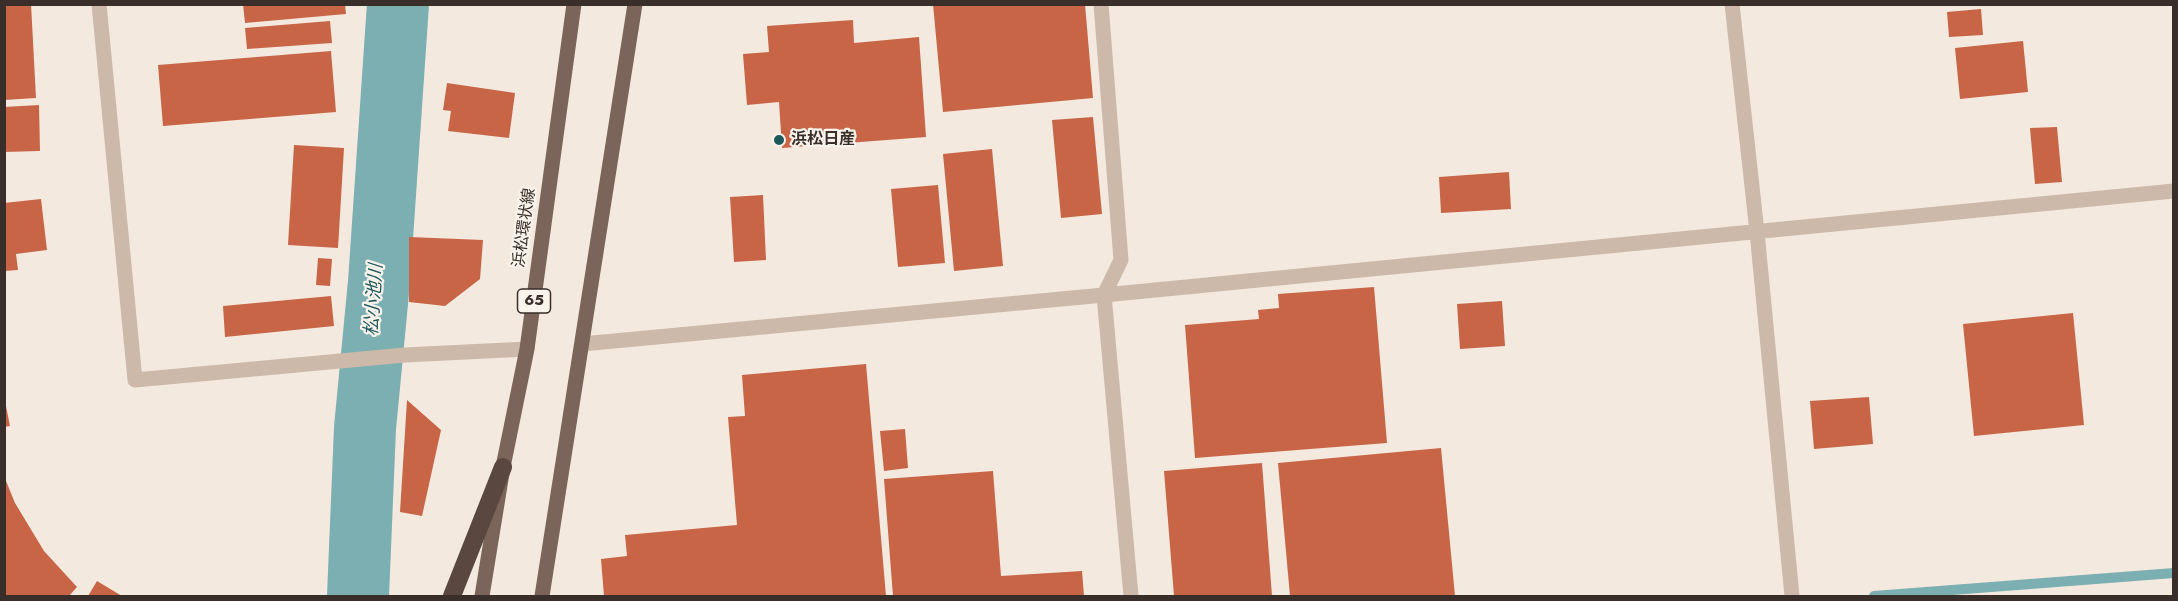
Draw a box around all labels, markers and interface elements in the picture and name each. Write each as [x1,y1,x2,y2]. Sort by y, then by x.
place label: 浜松日産 [791,130,855,150]
marker: 浜松日産 [772,133,786,147]
street label: 浜松環状線 [510,187,540,269]
water label: 松小池川 [362,263,388,337]
road number: 65 [518,289,550,313]

